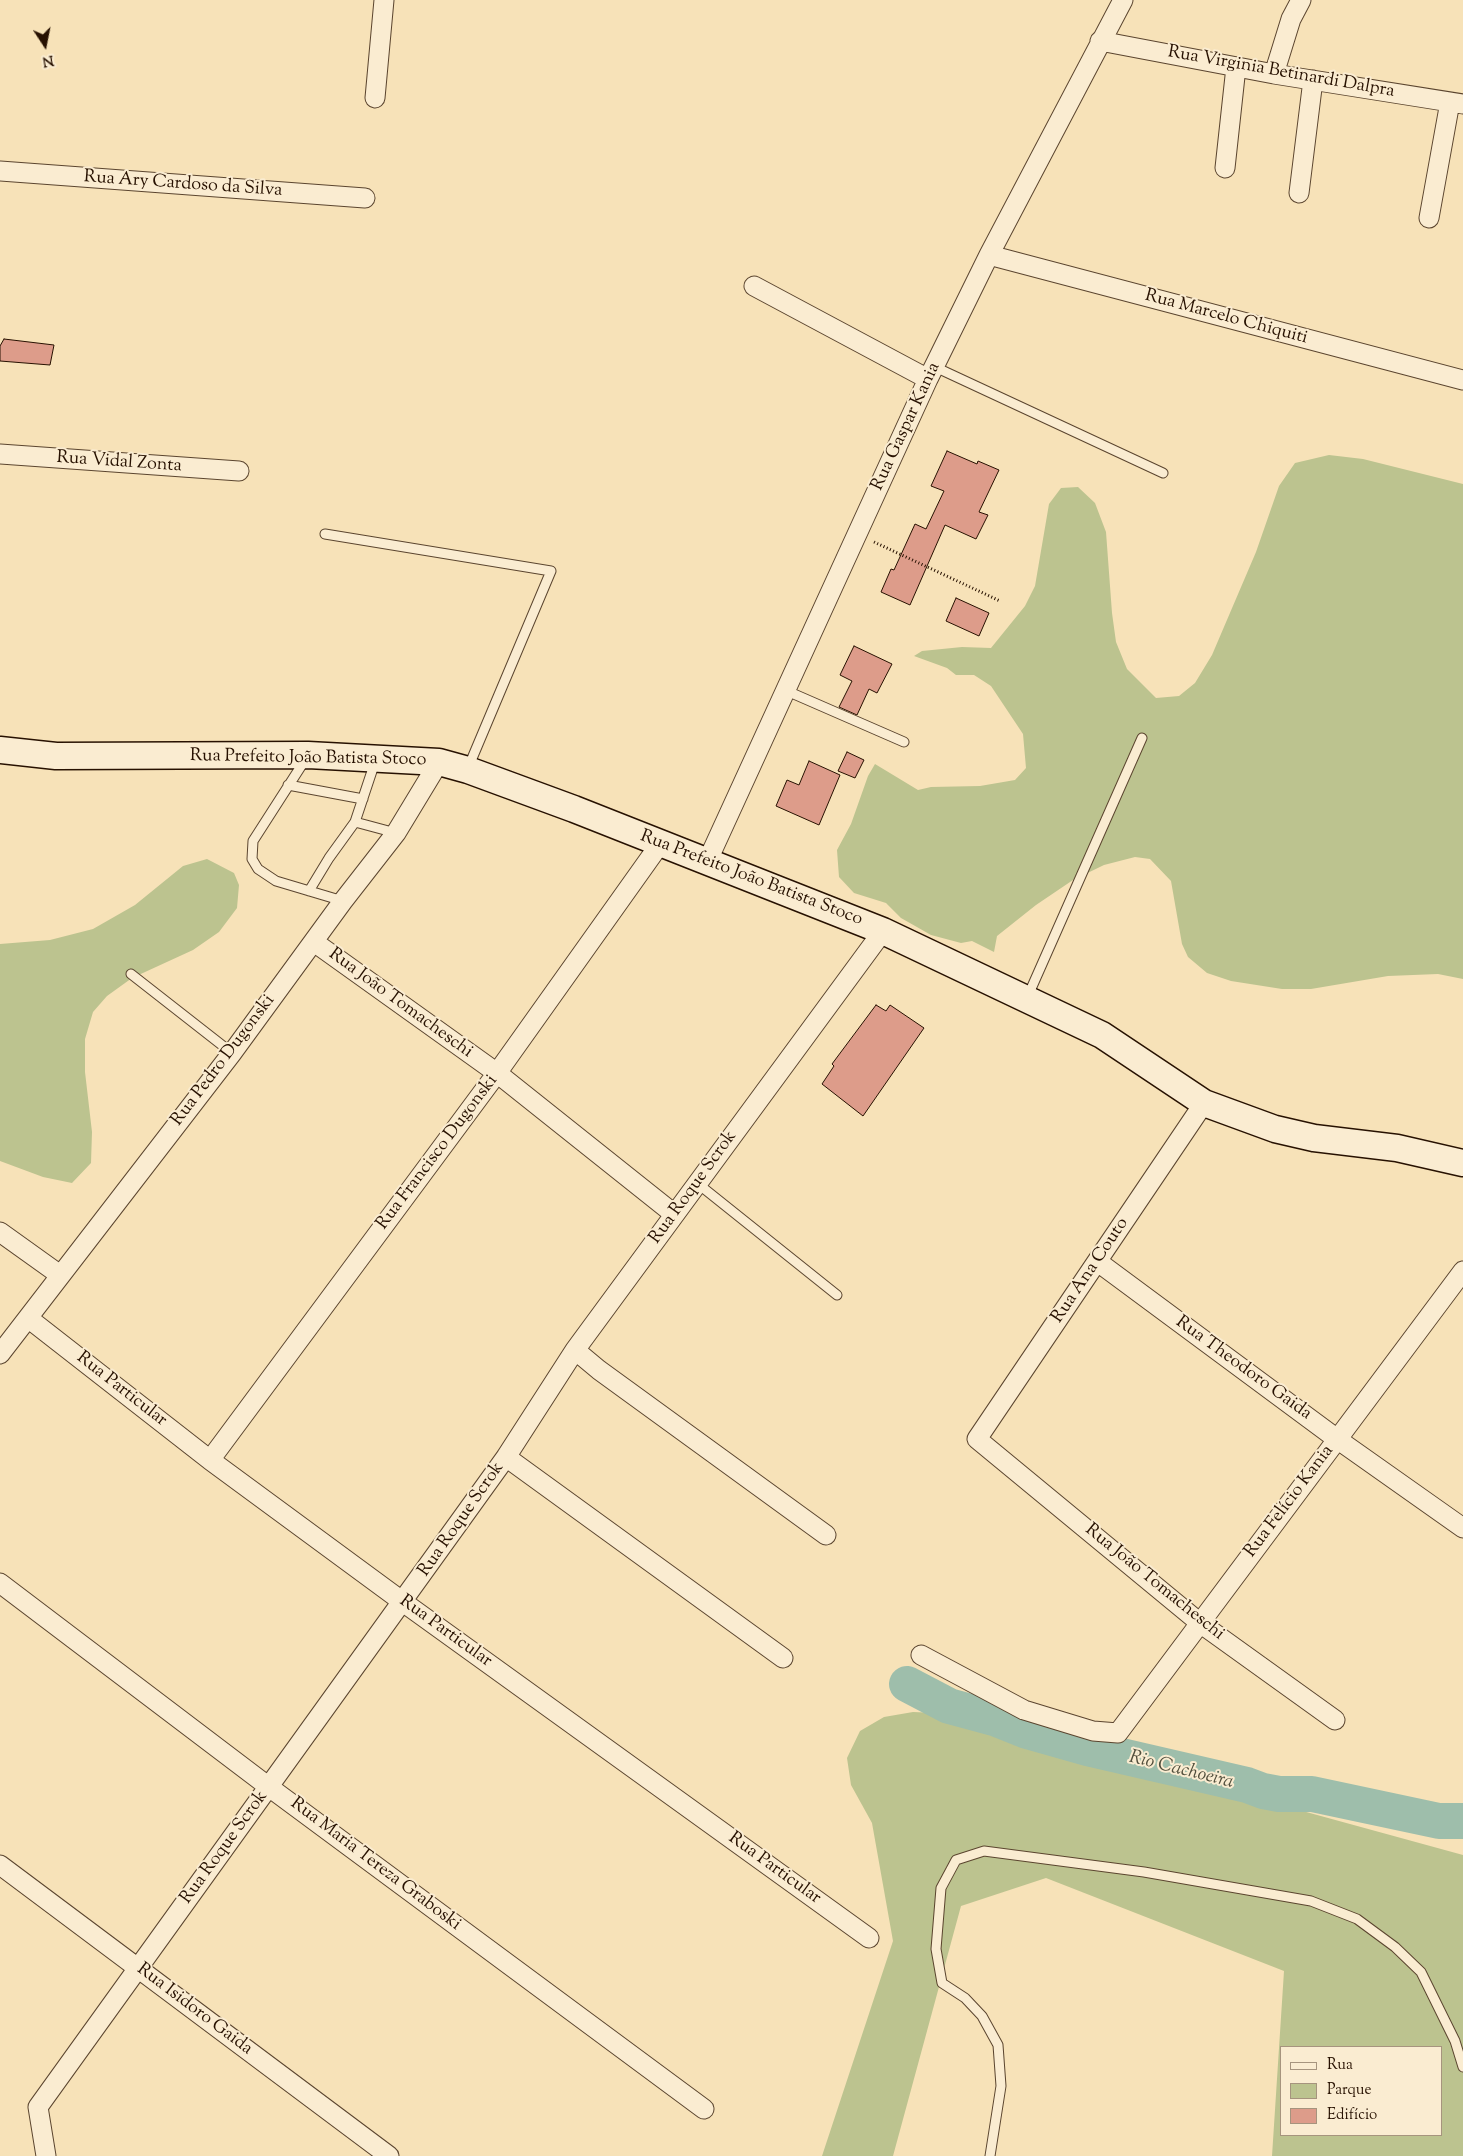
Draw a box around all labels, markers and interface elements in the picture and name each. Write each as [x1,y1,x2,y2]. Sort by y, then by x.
north arrow [20,20,70,70]
street label: Rua Virginia Betinardi Dalpra [1166,42,1396,104]
text: N [40,49,55,71]
street label: Rua Ary Cardoso da Silva [83,167,283,203]
street label: Rua Marcelo Chiquiti [1142,286,1310,350]
street label: Rua Gaspar Kania [868,359,946,495]
street label: Rua Vidal Zonta [56,448,182,478]
street label: Rua Prefeito João Batista Stoco [190,746,426,772]
street label: Rua Prefeito João Batista Stoco [637,827,865,931]
street label: Rua João Tomacheschi [324,944,476,1064]
street label: Rua Pedro Dugonski [168,991,280,1131]
street label: Rua Francisco Dugonski [373,1071,503,1235]
street label: Rua Roque Scrok [646,1127,742,1249]
street label: Rua Ana Couto [1048,1214,1134,1328]
street label: Rua Theodoro Gaida [1171,1312,1315,1426]
street label: Rua Particular [71,1348,171,1432]
street label: Rua Felício Kania [1241,1442,1339,1562]
street label: Rua Roque Scrok [414,1459,510,1581]
street label: Rua João Tomacheschi [1080,1520,1228,1646]
street label: Rua Particular [395,1591,495,1673]
water label: Rio Cachoeira [1126,1747,1236,1795]
street label: Rua Roque Scrok [177,1787,273,1909]
street label: Rua Maria Tereza Graboski [285,1794,465,1936]
street label: Rua Particular [724,1828,824,1910]
street label: Rua Isidoro Gaida [132,1959,256,2061]
legend [1280,2046,1443,2136]
text: Rua [1327,2055,1353,2076]
text: Parque [1327,2080,1371,2101]
text: Edifício [1327,2105,1377,2126]

